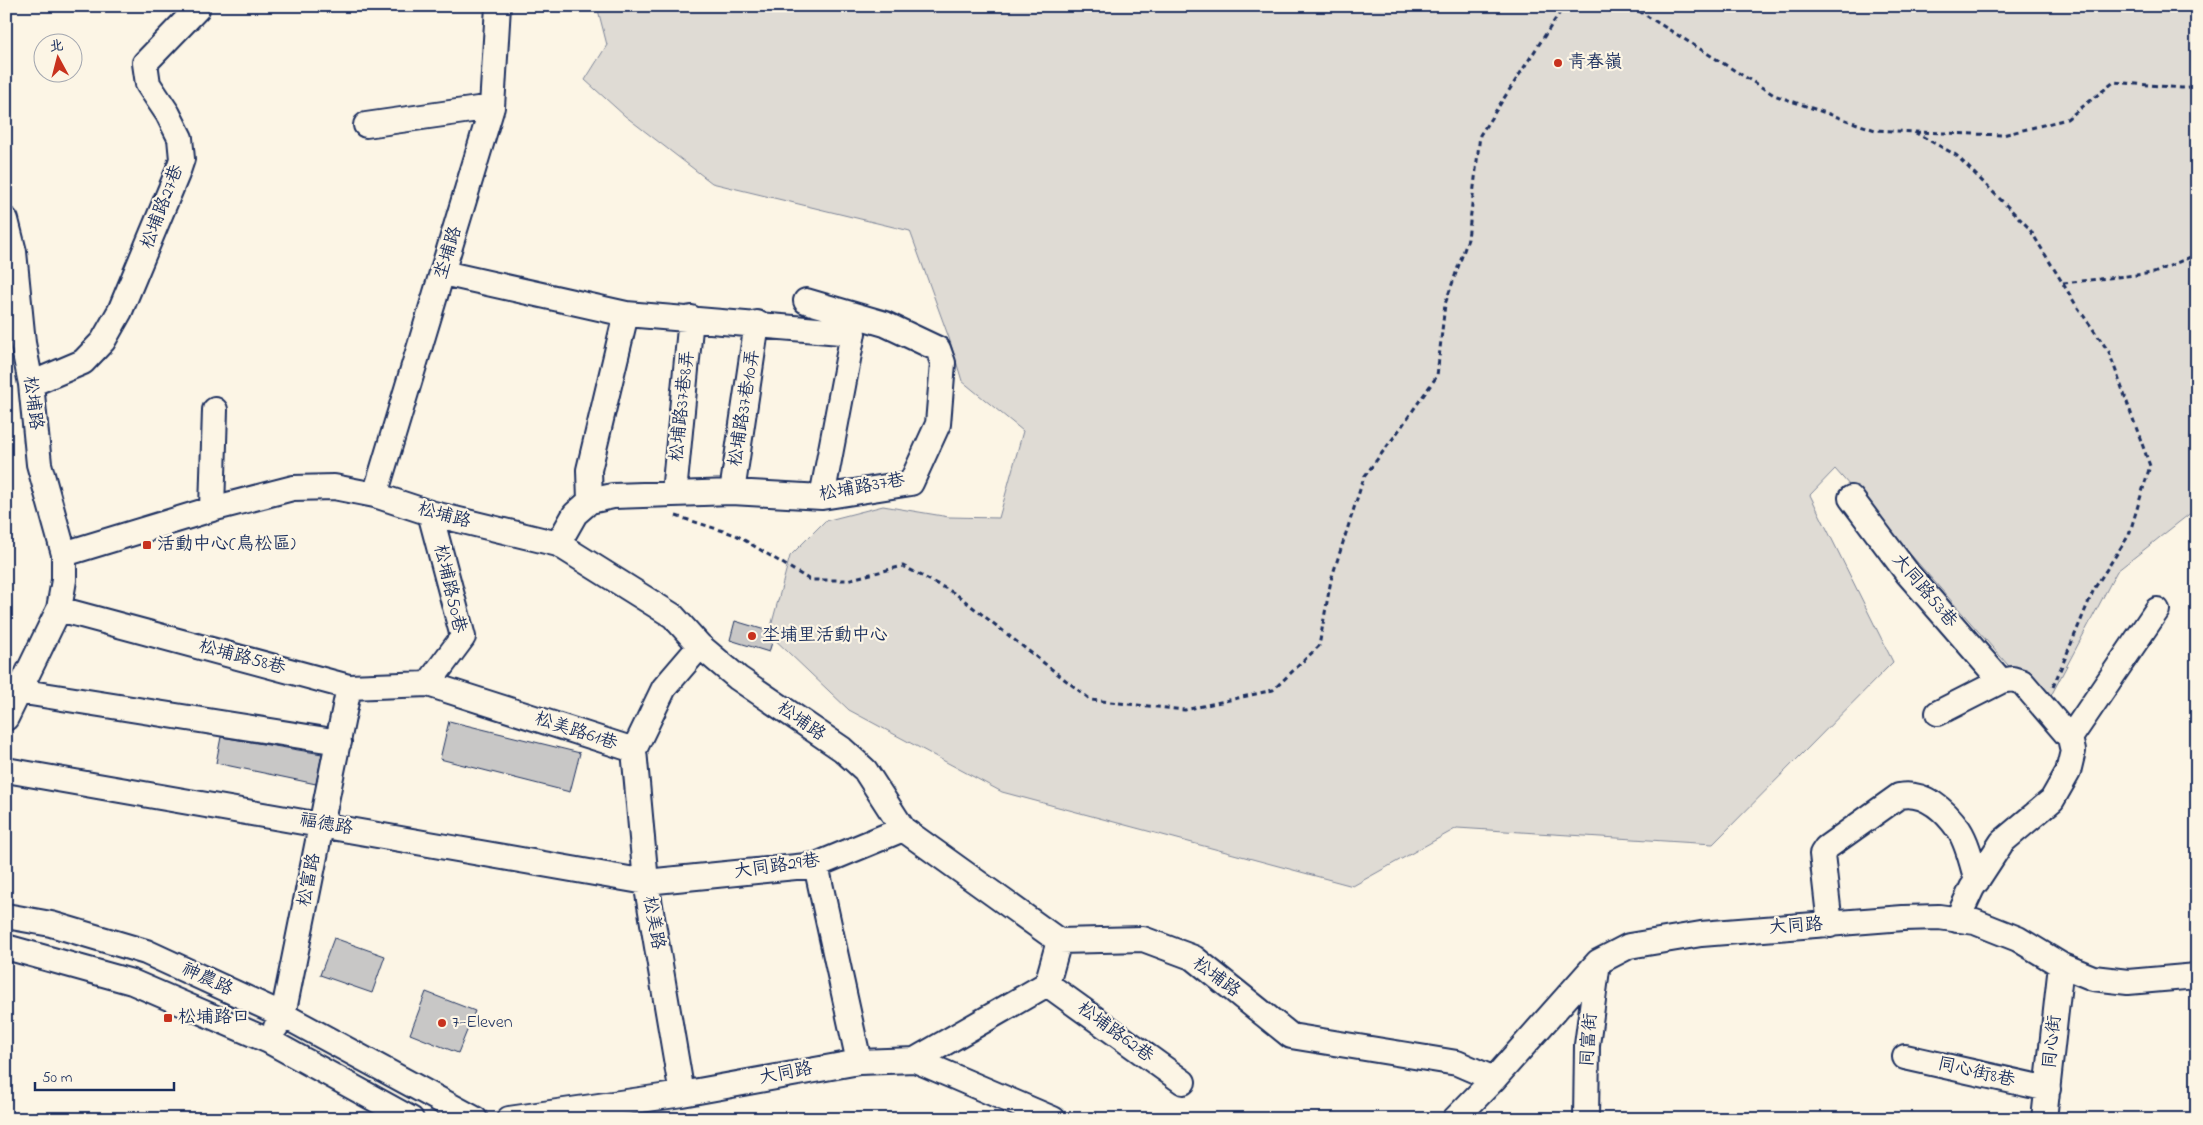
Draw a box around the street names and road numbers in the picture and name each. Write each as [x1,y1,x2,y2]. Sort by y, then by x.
street label: 松埔路27巷 [135,161,191,253]
street label: 坔埔路 [429,223,469,283]
street label: 松埔路37巷10弄 [723,348,767,468]
street label: 松埔路37巷8弄 [664,349,702,463]
street label: 松埔路 [16,375,48,431]
street label: 松埔路37巷 [817,468,907,508]
street label: 松埔路 [415,496,473,536]
street label: 松埔路50巷 [426,542,472,636]
street label: 大同路53巷 [1885,548,1963,634]
street label: 松埔路58巷 [196,634,288,682]
street label: 松埔路 [771,696,831,748]
street label: 松美路61巷 [531,706,621,758]
street label: 福德路 [297,808,355,842]
street label: 大同路29巷 [732,848,822,886]
street label: 松富路 [292,851,328,909]
street label: 松美路 [636,894,670,952]
street label: 大同路 [1768,912,1824,942]
street label: 松埔路 [1187,951,1245,1005]
street label: 神農路 [177,957,237,1003]
street label: 松埔路62巷 [1071,996,1159,1070]
street label: 同富街 [1575,1012,1605,1068]
street label: 同心街 [2037,1014,2069,1070]
street label: 同心街8巷 [1935,1051,2017,1095]
street label: 大同路 [757,1056,815,1092]

